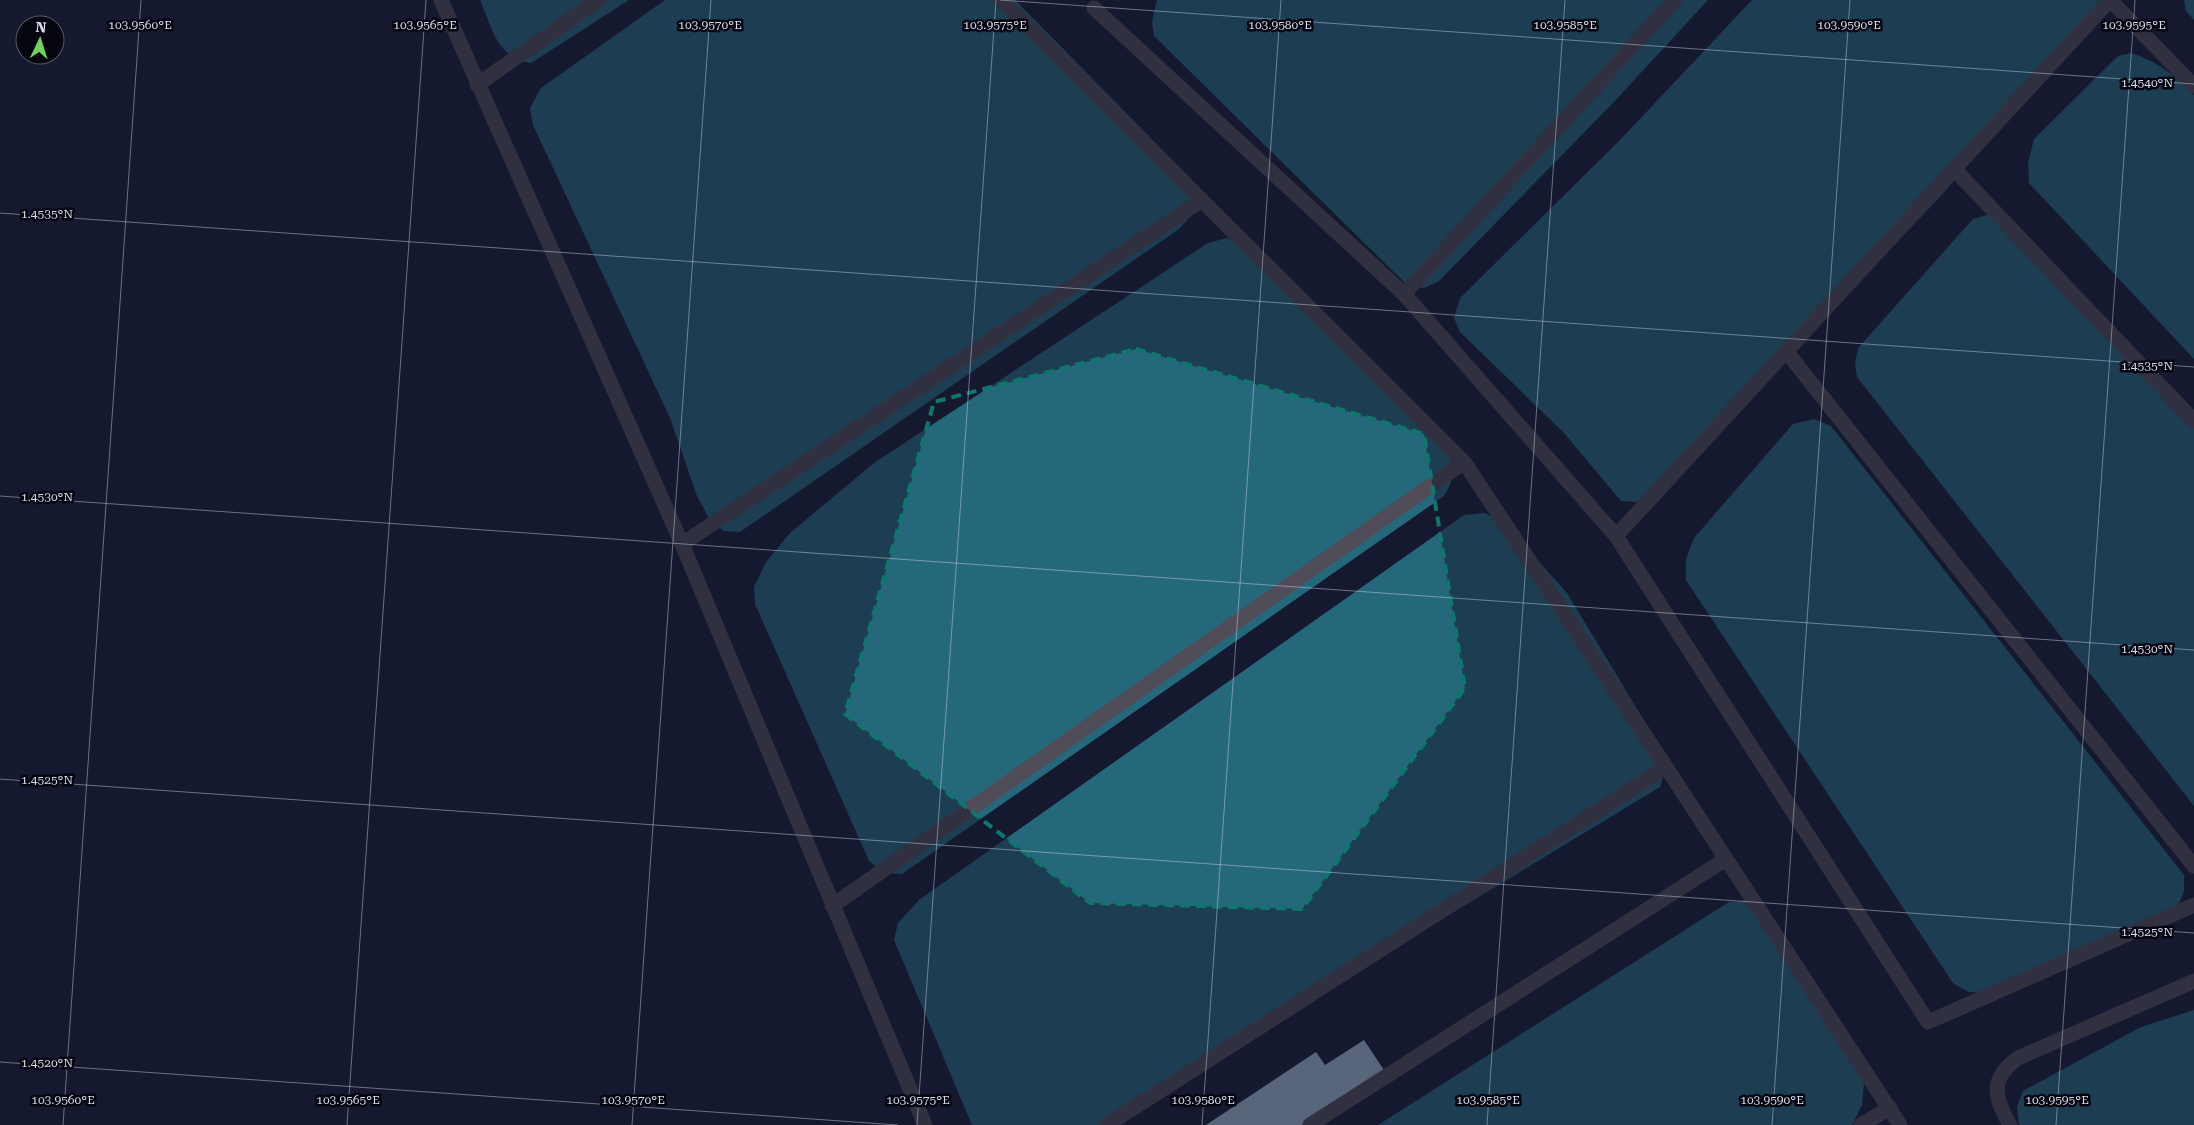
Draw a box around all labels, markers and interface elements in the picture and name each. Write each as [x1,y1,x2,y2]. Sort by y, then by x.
north arrow [15,15,65,65]
text: 103.9560°E [108,18,172,32]
text: 103.9565°E [393,18,457,32]
text: 103.9570°E [678,18,742,32]
text: 103.9575°E [963,18,1027,32]
text: 103.9580°E [1248,18,1312,32]
text: 103.9585°E [1533,18,1597,32]
text: 103.9590°E [1817,18,1881,32]
text: 103.9595°E [2102,18,2166,32]
text: N [35,19,47,35]
text: 1.4540°N [2121,76,2173,90]
text: 1.4535°N [21,207,73,221]
text: 1.4535°N [2121,359,2173,373]
text: 1.4530°N [21,490,73,504]
text: 1.4530°N [2121,642,2173,656]
text: 1.4525°N [21,773,73,787]
text: 1.4525°N [2121,925,2173,939]
text: 1.4520°N [21,1056,73,1070]
text: 103.9560°E [31,1093,95,1107]
text: 103.9565°E [316,1093,380,1107]
text: 103.9570°E [601,1093,665,1107]
text: 103.9575°E [886,1093,950,1107]
text: 103.9580°E [1171,1093,1235,1107]
text: 103.9585°E [1456,1093,1520,1107]
text: 103.9590°E [1740,1093,1804,1107]
text: 103.9595°E [2025,1093,2089,1107]

